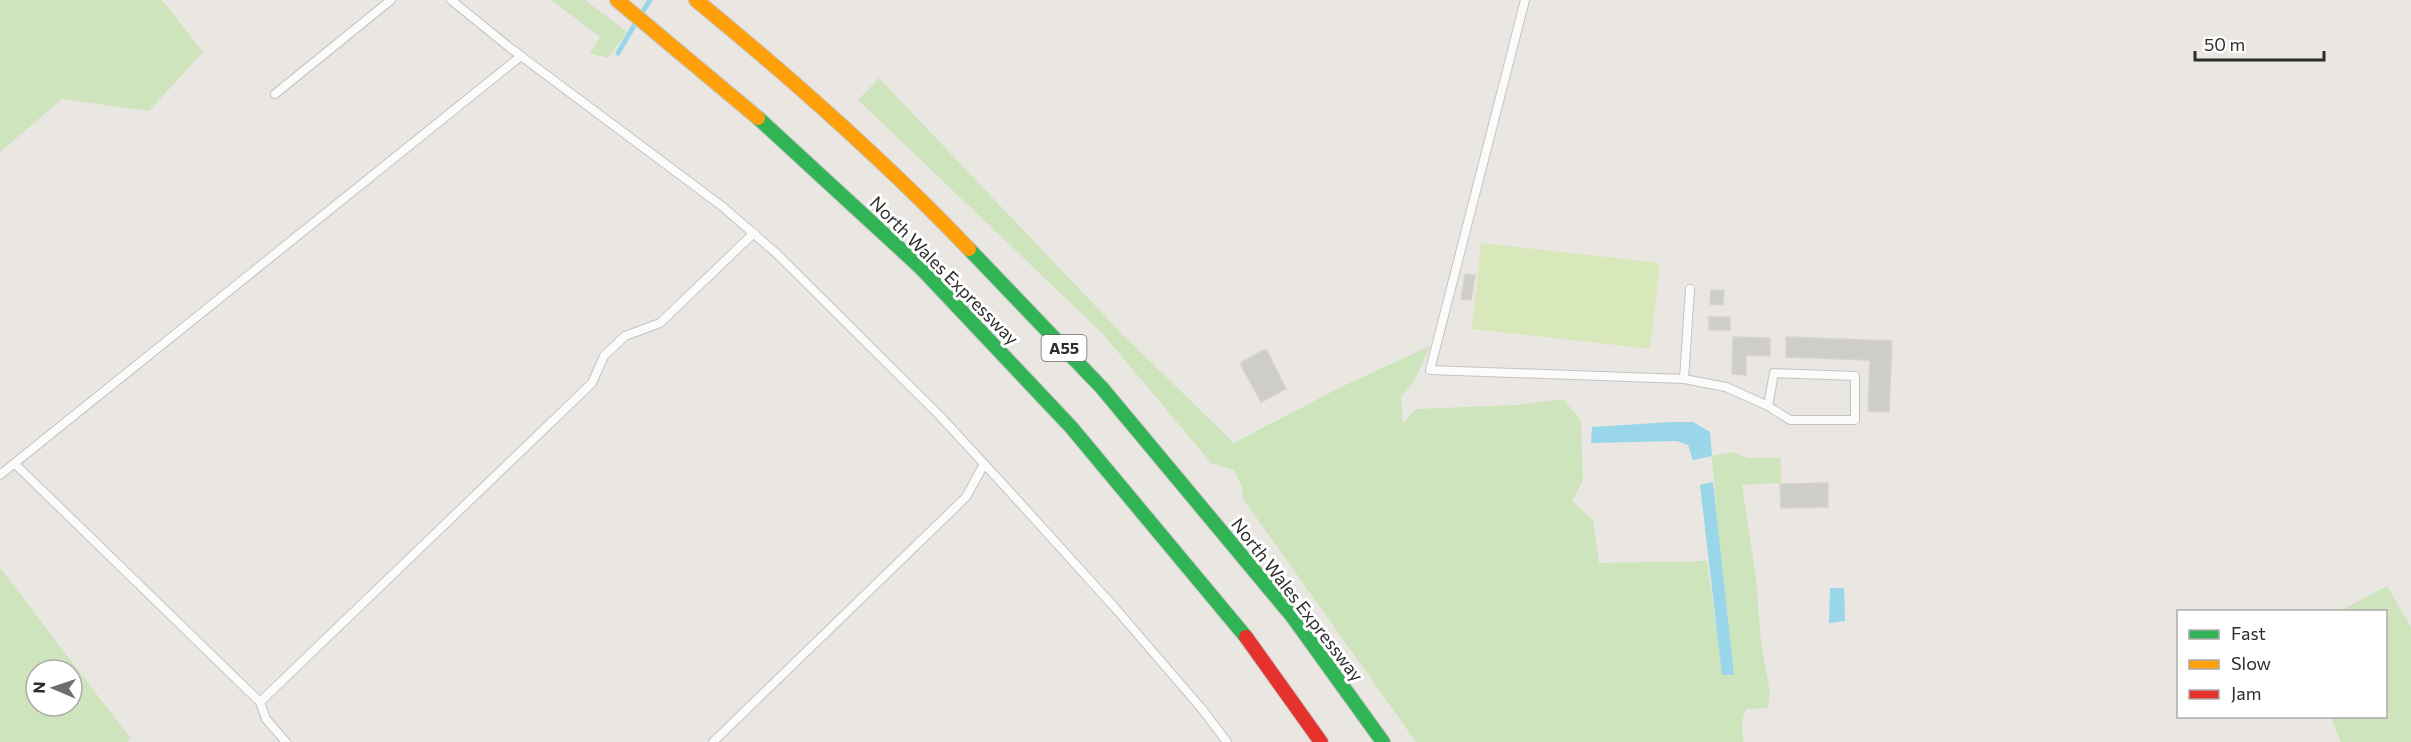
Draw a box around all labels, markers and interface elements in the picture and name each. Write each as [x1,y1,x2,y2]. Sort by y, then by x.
scale bar [2195,24,2324,62]
text: 50 m [2204,33,2245,55]
street label: North Wales Expressway [866,191,1024,349]
road number: A55 [1042,335,1086,361]
street label: North Wales Expressway [1227,513,1368,686]
legend [2177,610,2387,718]
text: Fast [2231,622,2266,644]
text: Slow [2231,652,2271,674]
north arrow [24,658,84,718]
text: N [29,681,48,694]
text: Jam [2231,682,2261,704]

